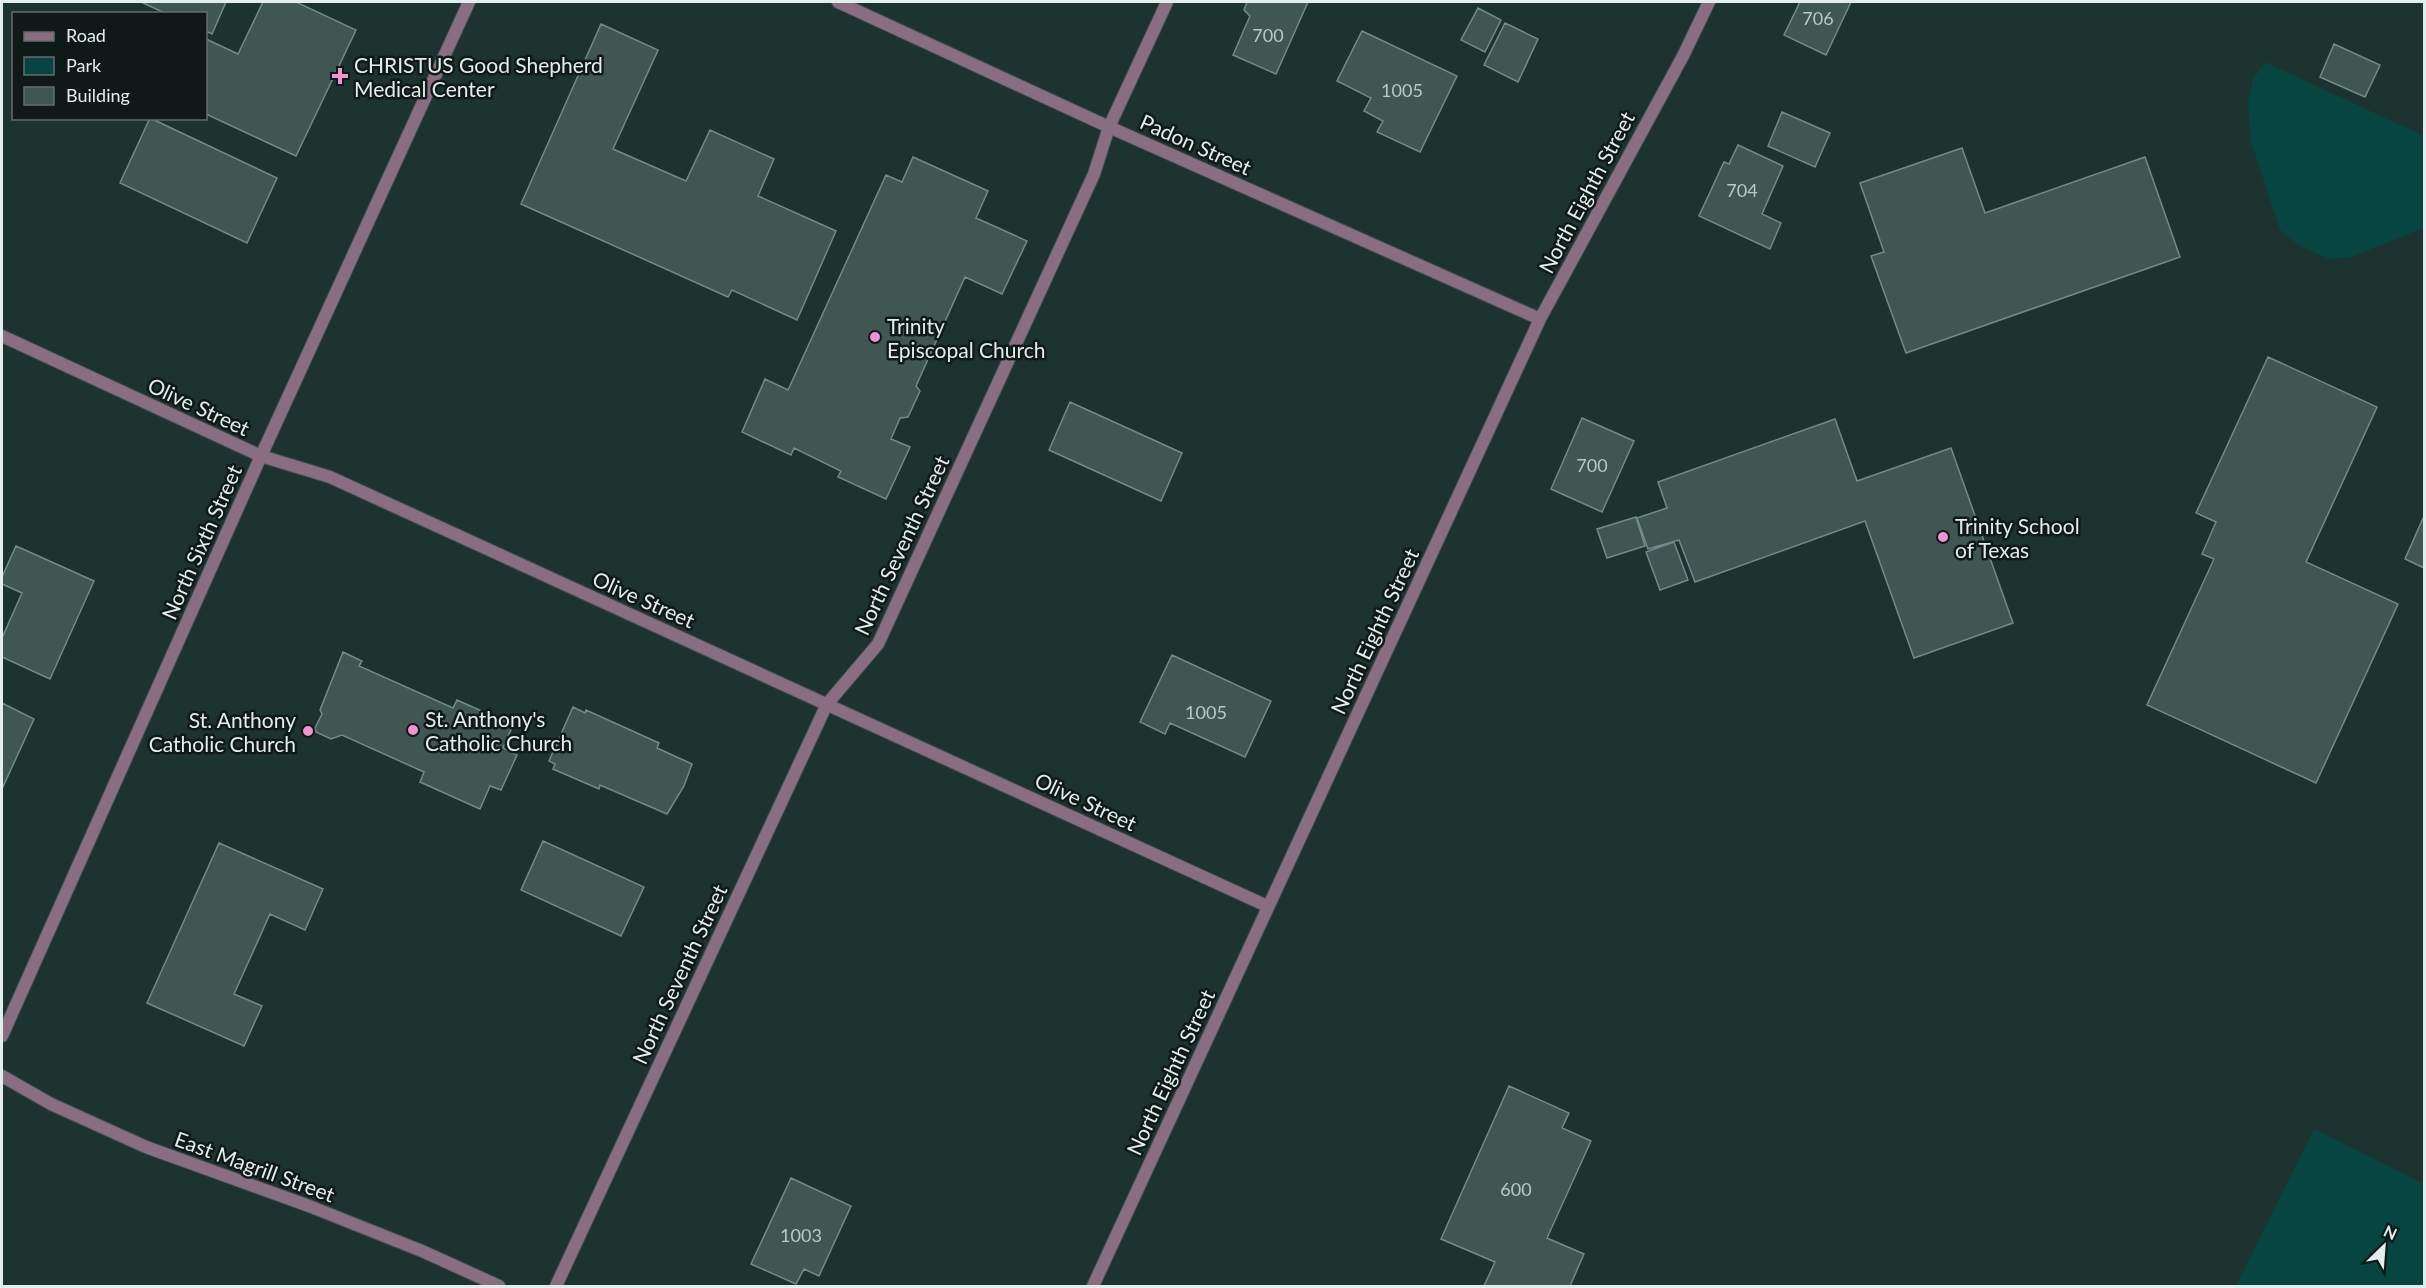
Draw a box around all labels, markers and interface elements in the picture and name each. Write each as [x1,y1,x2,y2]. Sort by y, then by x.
house number: 706 [1802,7,1834,29]
legend [12,12,207,120]
text: Road [66,24,106,46]
house number: 700 [1252,24,1284,46]
place label: CHRISTUS Good Shepherd Medical Center [354,52,603,101]
text: Park [66,54,102,76]
marker: CHRISTUS Good Shepherd Medical Center [331,67,349,85]
house number: 1005 [1381,79,1423,101]
text: Building [66,84,130,106]
street label: North Eighth Street [1533,107,1639,277]
street label: Padon Street [1137,108,1256,180]
house number: 704 [1726,179,1758,201]
place label: Trinity Episcopal Church [887,313,1045,362]
marker: Trinity Episcopal Church [868,330,882,344]
street label: Olive Street [144,372,254,441]
street label: North Seventh Street [848,451,954,639]
house number: 700 [1576,454,1608,476]
street label: North Sixth Street [156,460,246,623]
place label: Trinity School of Texas [1955,513,2080,562]
marker: Trinity School of Texas [1936,530,1950,544]
street label: North Eighth Street [1325,544,1423,718]
street label: Olive Street [589,565,699,633]
house number: 1005 [1185,701,1227,723]
place label: St. Anthony's Catholic Church [425,706,572,755]
place label: St. Anthony Catholic Church [149,707,296,756]
marker: St. Anthony's Catholic Church [406,723,420,737]
marker: St. Anthony Catholic Church [301,724,315,738]
street label: Olive Street [1031,767,1141,836]
street label: North Seventh Street [626,880,732,1068]
street label: North Eighth Street [1121,985,1219,1159]
street label: East Magrill Street [172,1125,339,1207]
house number: 600 [1500,1178,1532,1200]
north arrow [2354,1216,2414,1276]
text: N [2381,1221,2400,1243]
house number: 1003 [780,1224,822,1246]

